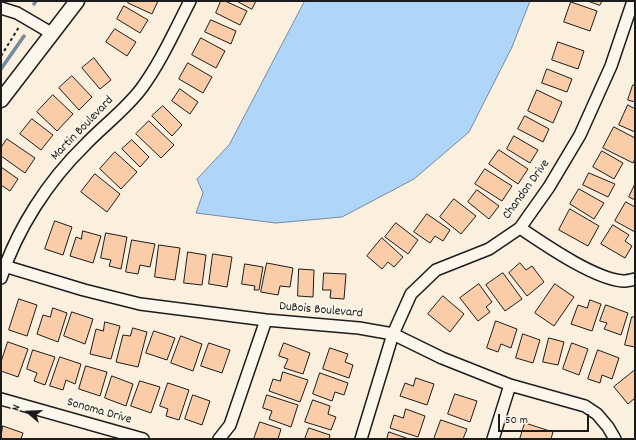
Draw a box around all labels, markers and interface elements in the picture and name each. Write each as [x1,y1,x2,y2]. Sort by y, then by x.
street label: Martin Boulevard [48,94,118,164]
street label: Chandon Drive [500,157,554,223]
street label: DuBois Boulevard [279,300,363,322]
north arrow [8,392,48,432]
street label: Sonoma Drive [65,395,133,429]
text: N [8,403,25,413]
scale bar [500,406,591,432]
text: 50 m [505,412,528,429]

